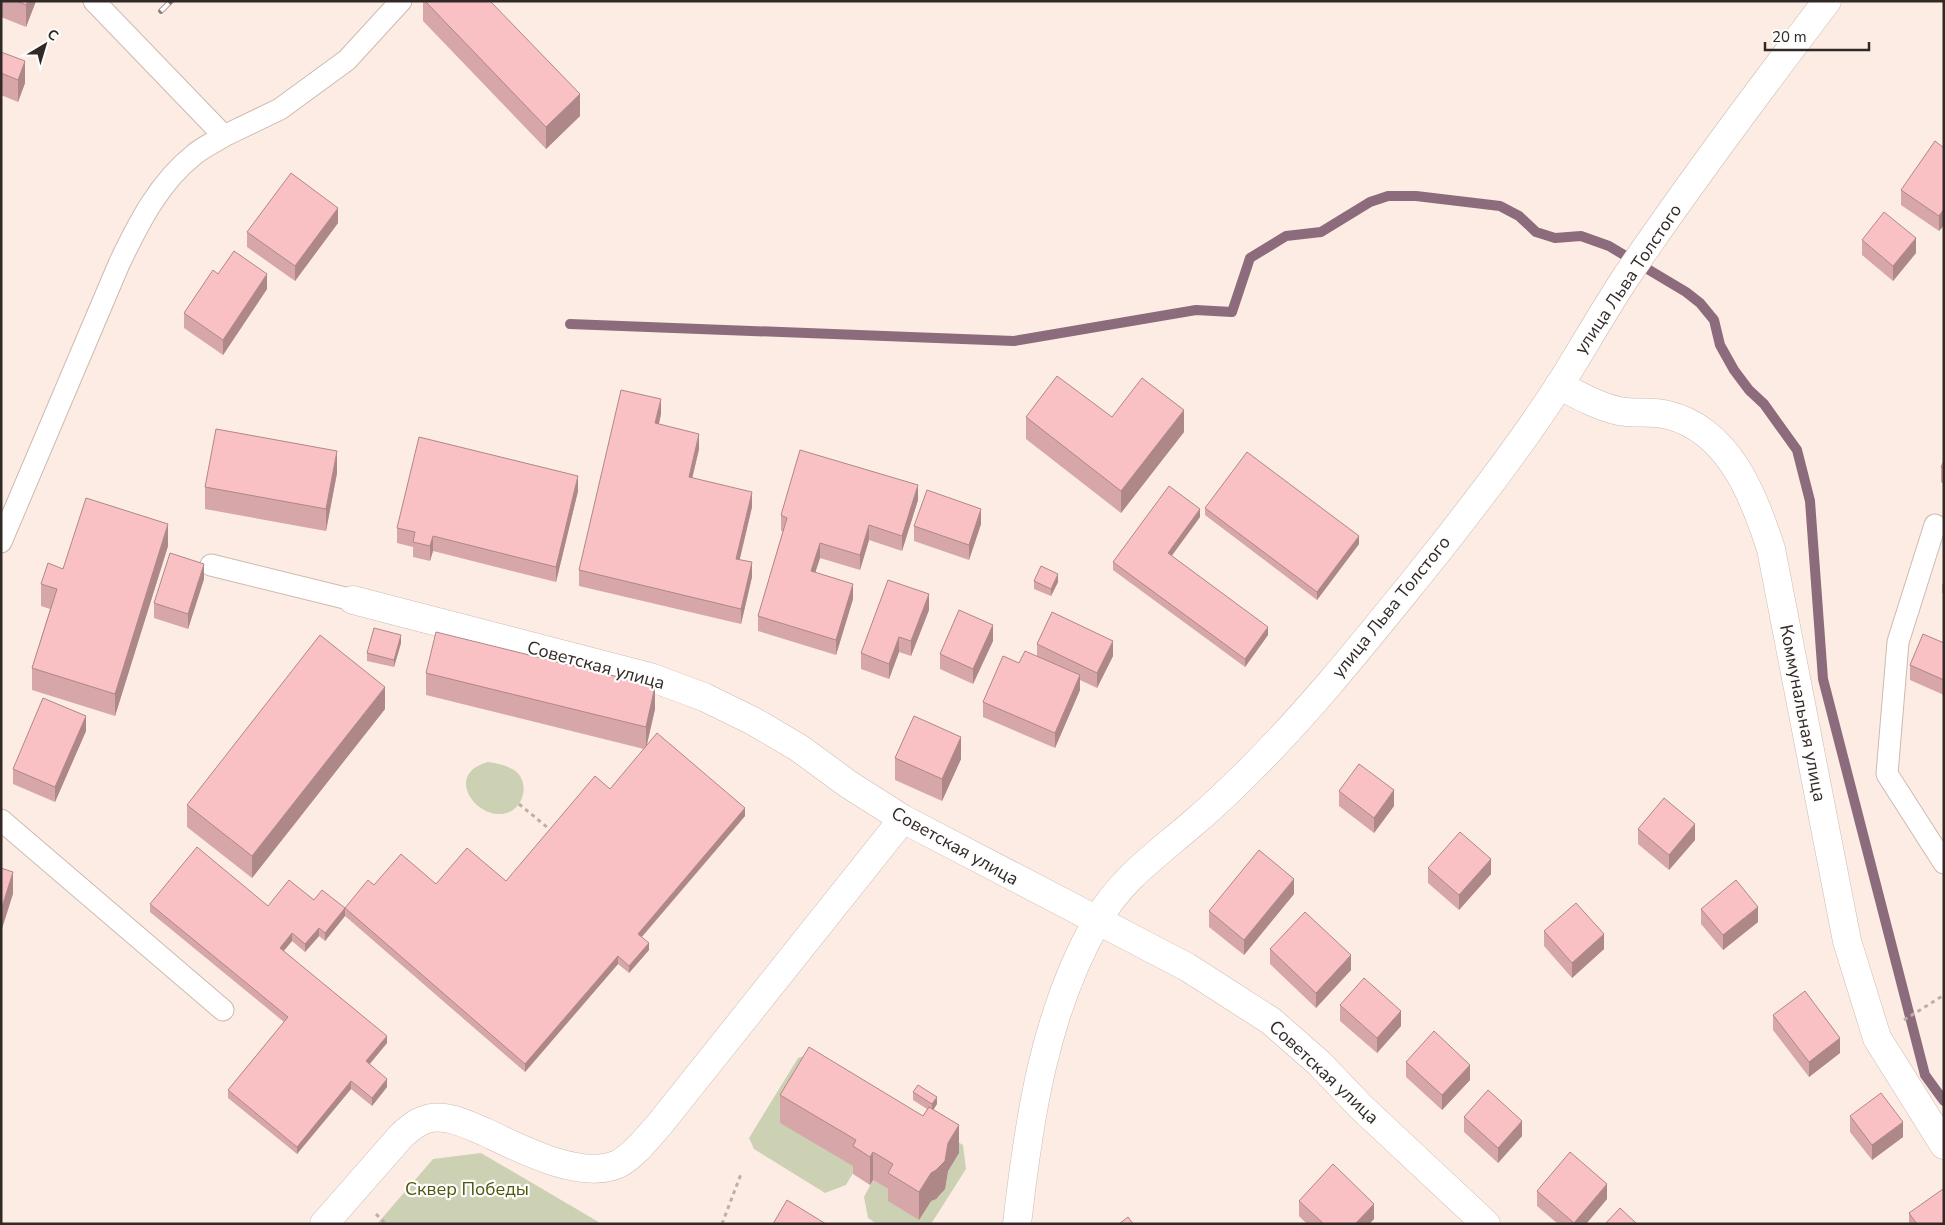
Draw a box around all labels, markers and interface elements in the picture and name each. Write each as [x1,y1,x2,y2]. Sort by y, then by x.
north arrow [20,20,70,70]
scale bar [1765,20,1869,52]
text: С [43,25,63,46]
text: 20 m [1772,27,1807,47]
street label: улица Льва Толстого [1569,199,1687,359]
street label: улица Льва Толстого [1326,531,1456,683]
street label: Коммунальная улица [1774,622,1832,804]
street label: Советская улица [524,635,668,695]
street label: Советская улица [887,801,1023,891]
street label: Советская улица [1264,1015,1384,1129]
park label: Сквер Победы [405,1177,529,1201]

